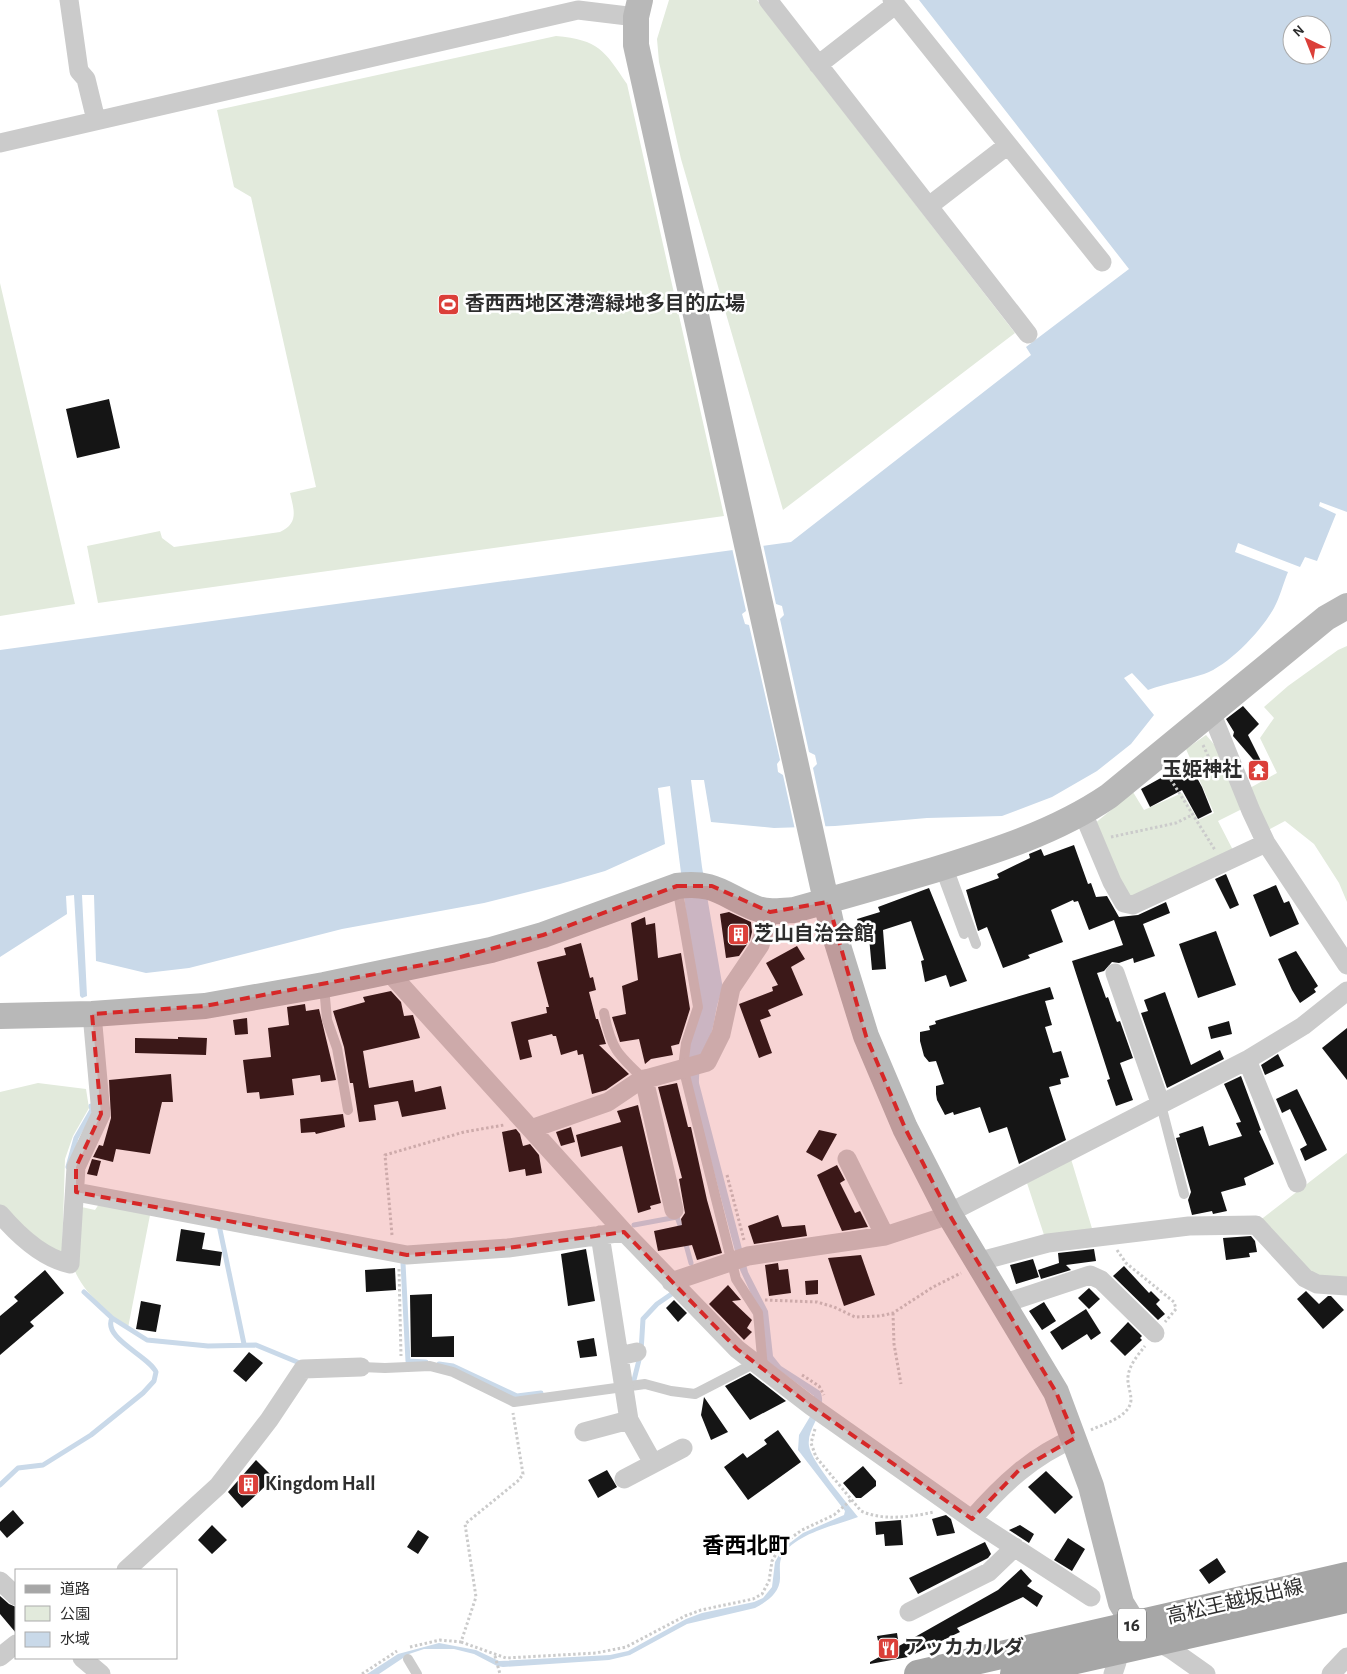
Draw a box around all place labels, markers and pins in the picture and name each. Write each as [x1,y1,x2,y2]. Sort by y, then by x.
sports icon: 香西西地区港湾緑地多目的広場 [437,292,461,316]
place label: 香西西地区港湾緑地多目的広場 [465,292,745,314]
place label: 玉姫神社 [1162,758,1242,780]
temple icon: 玉姫神社 [1246,758,1270,782]
building icon: 芝山自治会館 [726,922,750,946]
place label: 芝山自治会館 [754,923,874,944]
building icon: Kingdom Hall [237,1472,261,1496]
place label: Kingdom Hall [265,1474,376,1494]
restaurant icon: アッカカルダ [876,1636,900,1660]
place label: アッカカルダ [904,1636,1024,1658]

